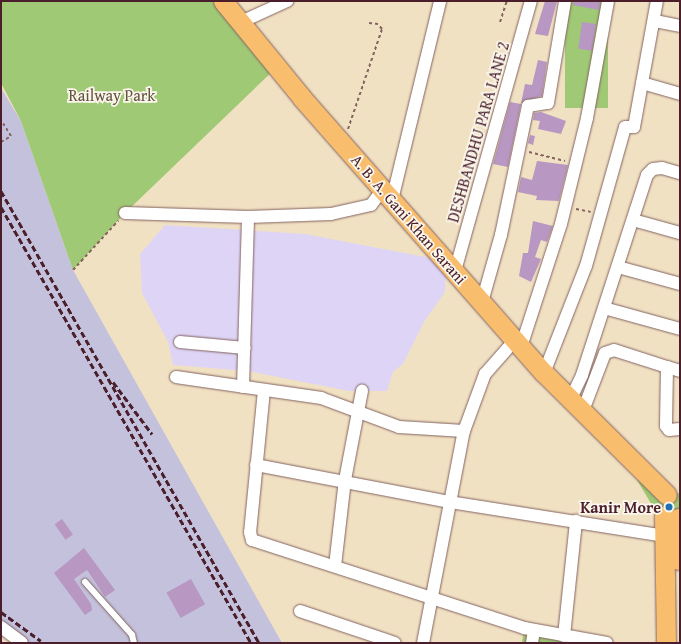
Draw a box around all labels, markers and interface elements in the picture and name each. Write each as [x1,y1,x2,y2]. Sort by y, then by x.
street label: DESHBANDHU PARA LANE 2 [443,39,513,225]
park label: Railway Park [69,85,155,105]
street label: A. B. A. Gani Khan Sarani [347,150,471,288]
place label: Kanir More [580,497,661,517]
marker: Kanir More [664,502,674,512]

